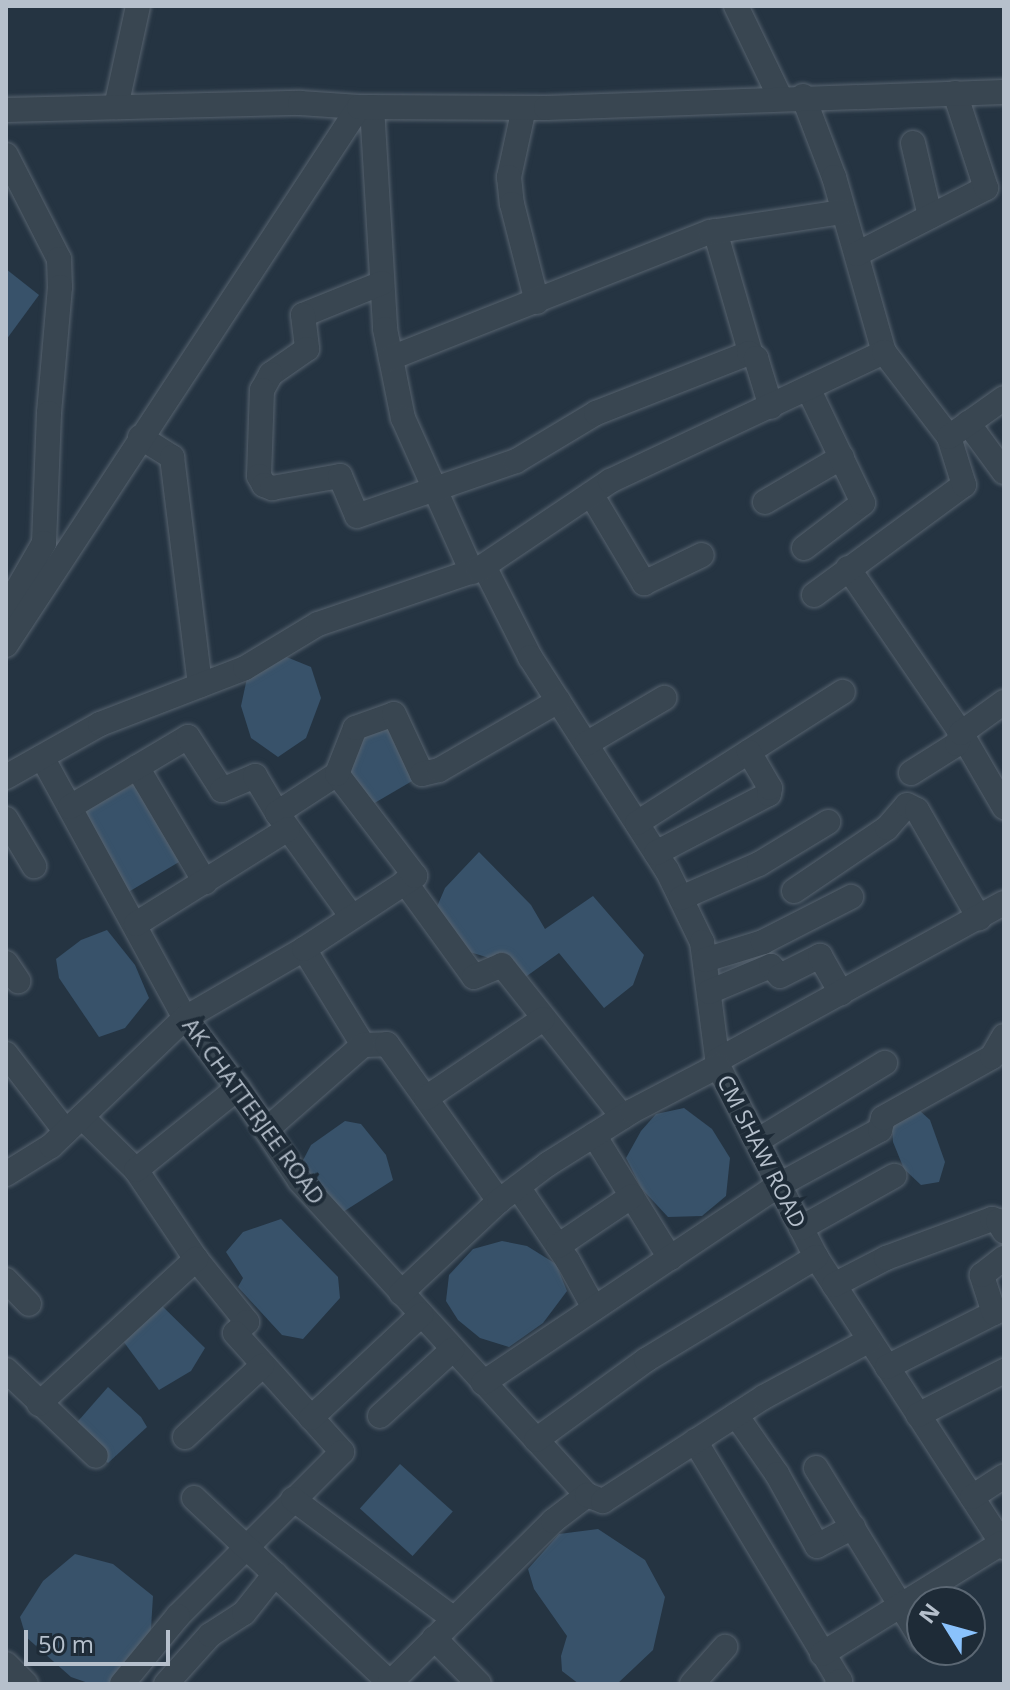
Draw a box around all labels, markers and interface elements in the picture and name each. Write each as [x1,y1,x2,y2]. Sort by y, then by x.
street label: AK CHATTERJEE ROAD [178,1013,330,1209]
street label: CM SHAW ROAD [712,1070,812,1232]
north arrow [906,1586,986,1666]
text: N [911,1597,946,1629]
scale bar [28,1614,174,1664]
text: 50 m [38,1627,94,1660]

